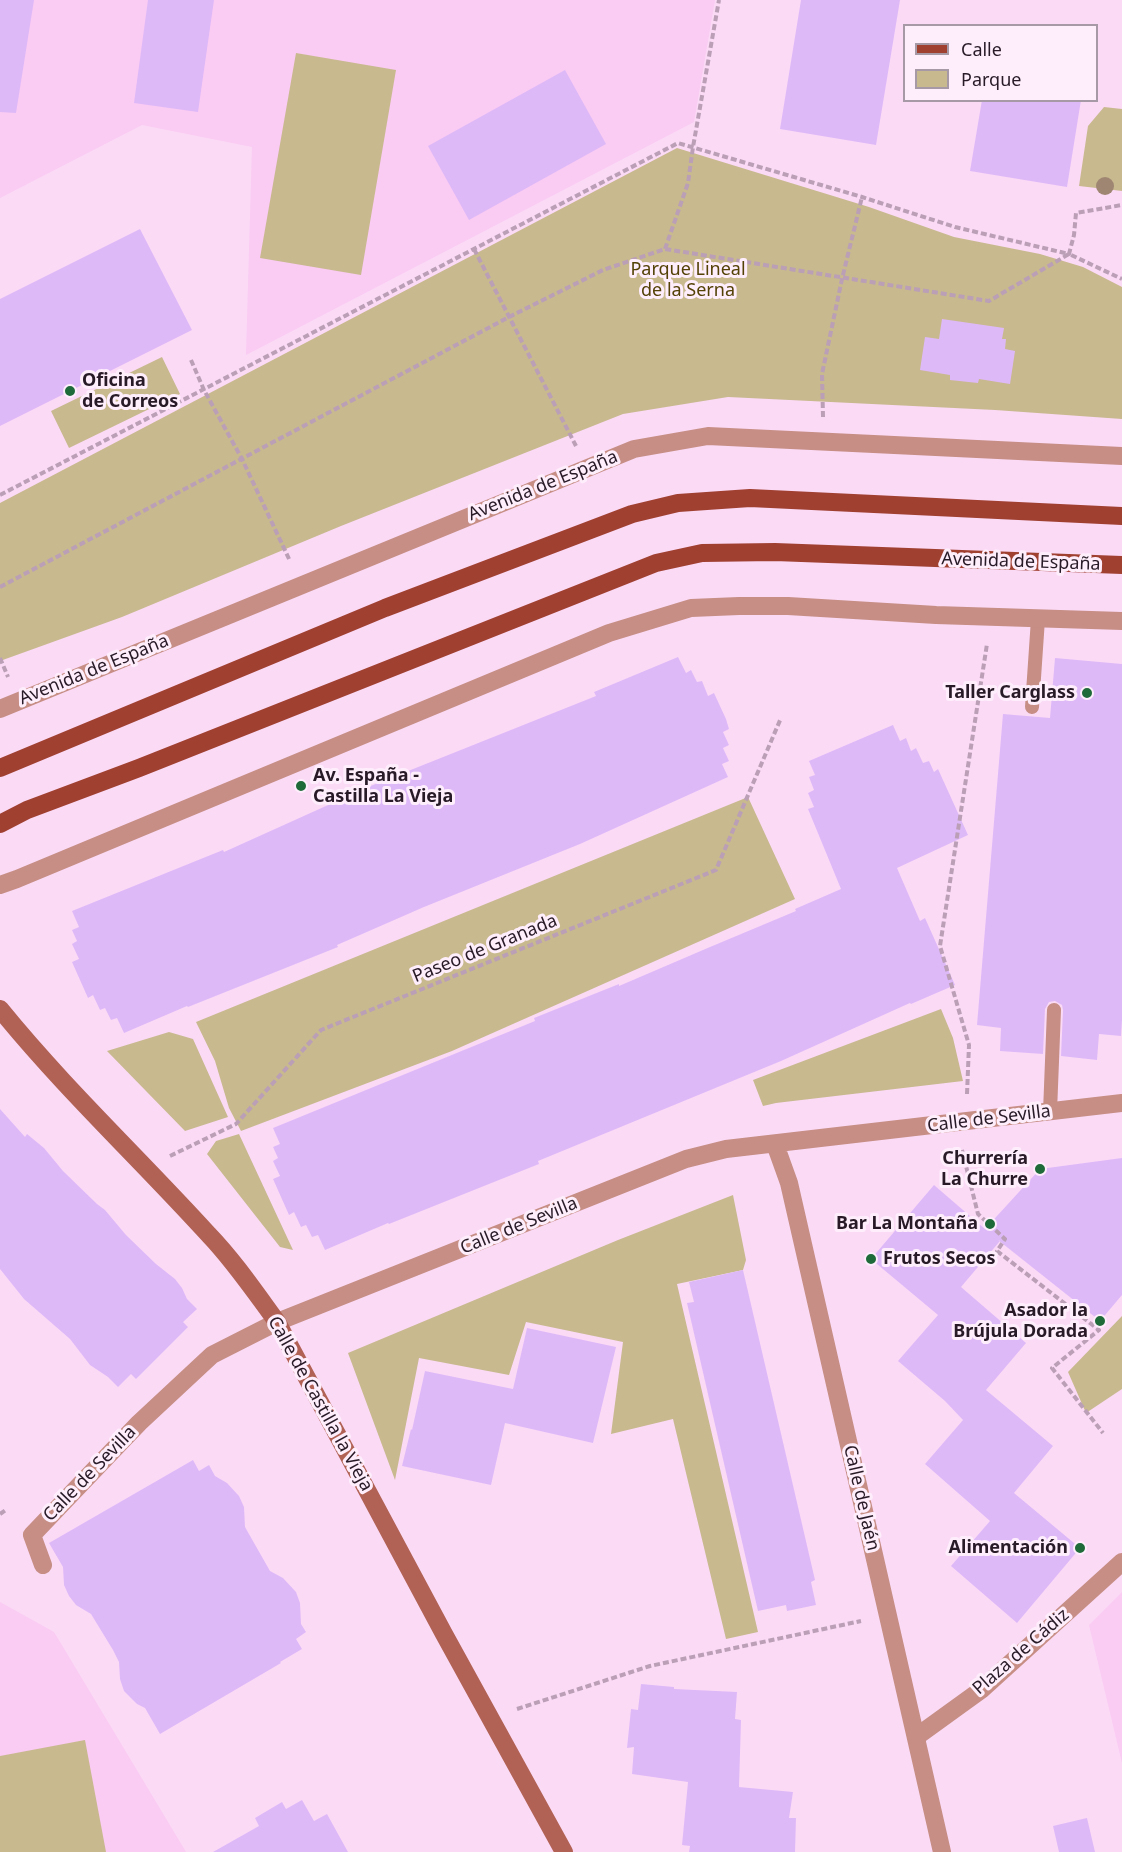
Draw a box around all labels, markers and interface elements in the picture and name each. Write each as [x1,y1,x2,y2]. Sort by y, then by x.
legend [903,24,1098,102]
text: Calle [961,37,1002,61]
text: Parque [961,67,1021,91]
park label: Parque Lineal de la Serna [630,259,746,302]
place label: Oficina de Correos [82,370,178,412]
marker: Oficina de Correos [63,384,77,398]
street label: Avenida de España [465,446,621,526]
street label: Avenida de España [941,548,1101,576]
street label: Avenida de España [16,630,172,710]
place label: Taller Carglass [945,682,1075,704]
marker: Taller Carglass [1080,686,1094,700]
place label: Av. España - Castilla La Vieja [313,765,453,808]
marker: Av. España - Castilla La Vieja [294,779,308,793]
street label: Paseo de Granada [410,910,560,988]
street label: Calle de Sevilla [926,1101,1052,1137]
place label: Churrería La Churre [941,1148,1028,1190]
marker: Churrería La Churre [1033,1162,1047,1176]
street label: Calle de Sevilla [457,1193,581,1259]
place label: Bar La Montaña [836,1213,978,1235]
marker: Bar La Montaña [983,1217,997,1231]
place label: Frutos Secos [883,1248,996,1270]
marker: Frutos Secos [864,1252,878,1266]
place label: Asador la Brújula Dorada [953,1300,1088,1342]
street label: Calle de Castilla la Vieja [263,1313,377,1495]
marker: Asador la Brújula Dorada [1093,1314,1107,1328]
street label: Calle de Sevilla [39,1422,141,1526]
street label: Calle de Jaén [838,1443,884,1553]
place label: Alimentación [949,1537,1068,1559]
marker: Alimentación [1073,1541,1087,1555]
street label: Plaza de Cádiz [968,1604,1074,1700]

